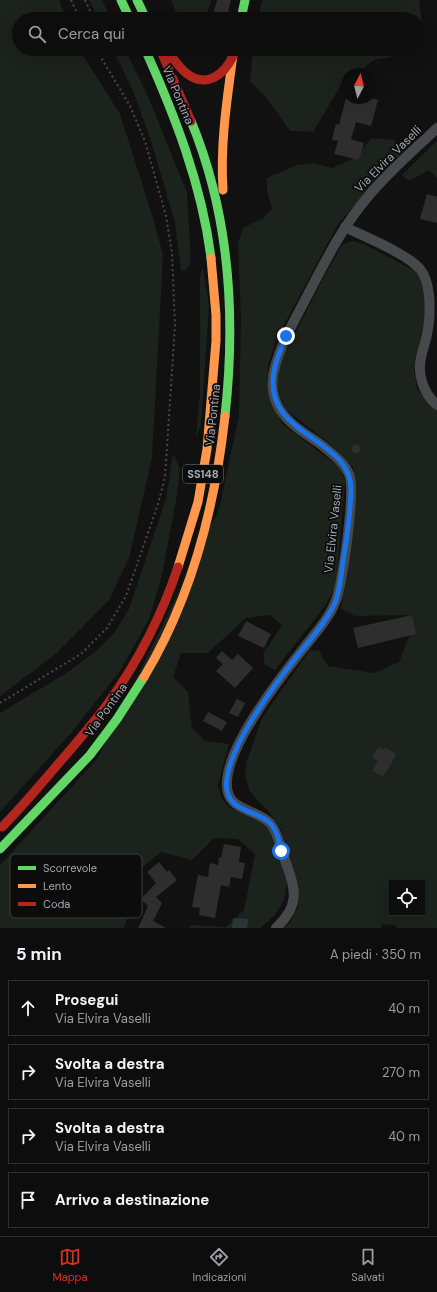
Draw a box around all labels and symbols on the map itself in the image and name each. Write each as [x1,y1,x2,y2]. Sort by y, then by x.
street label: Via Pontina [158,63,198,127]
north arrow [341,68,377,104]
street label: Via Elvira Vaselli [351,122,425,196]
route end [277,327,295,345]
street label: Via Pontina [202,383,224,447]
road number: SS148 [183,465,223,483]
street label: Via Elvira Vaselli [320,484,346,574]
street label: Via Pontina [81,680,131,740]
route start [272,842,290,860]
legend [10,854,142,918]
text: Scorrevole [43,861,97,875]
text: Lento [43,879,72,893]
text: Coda [43,897,70,911]

